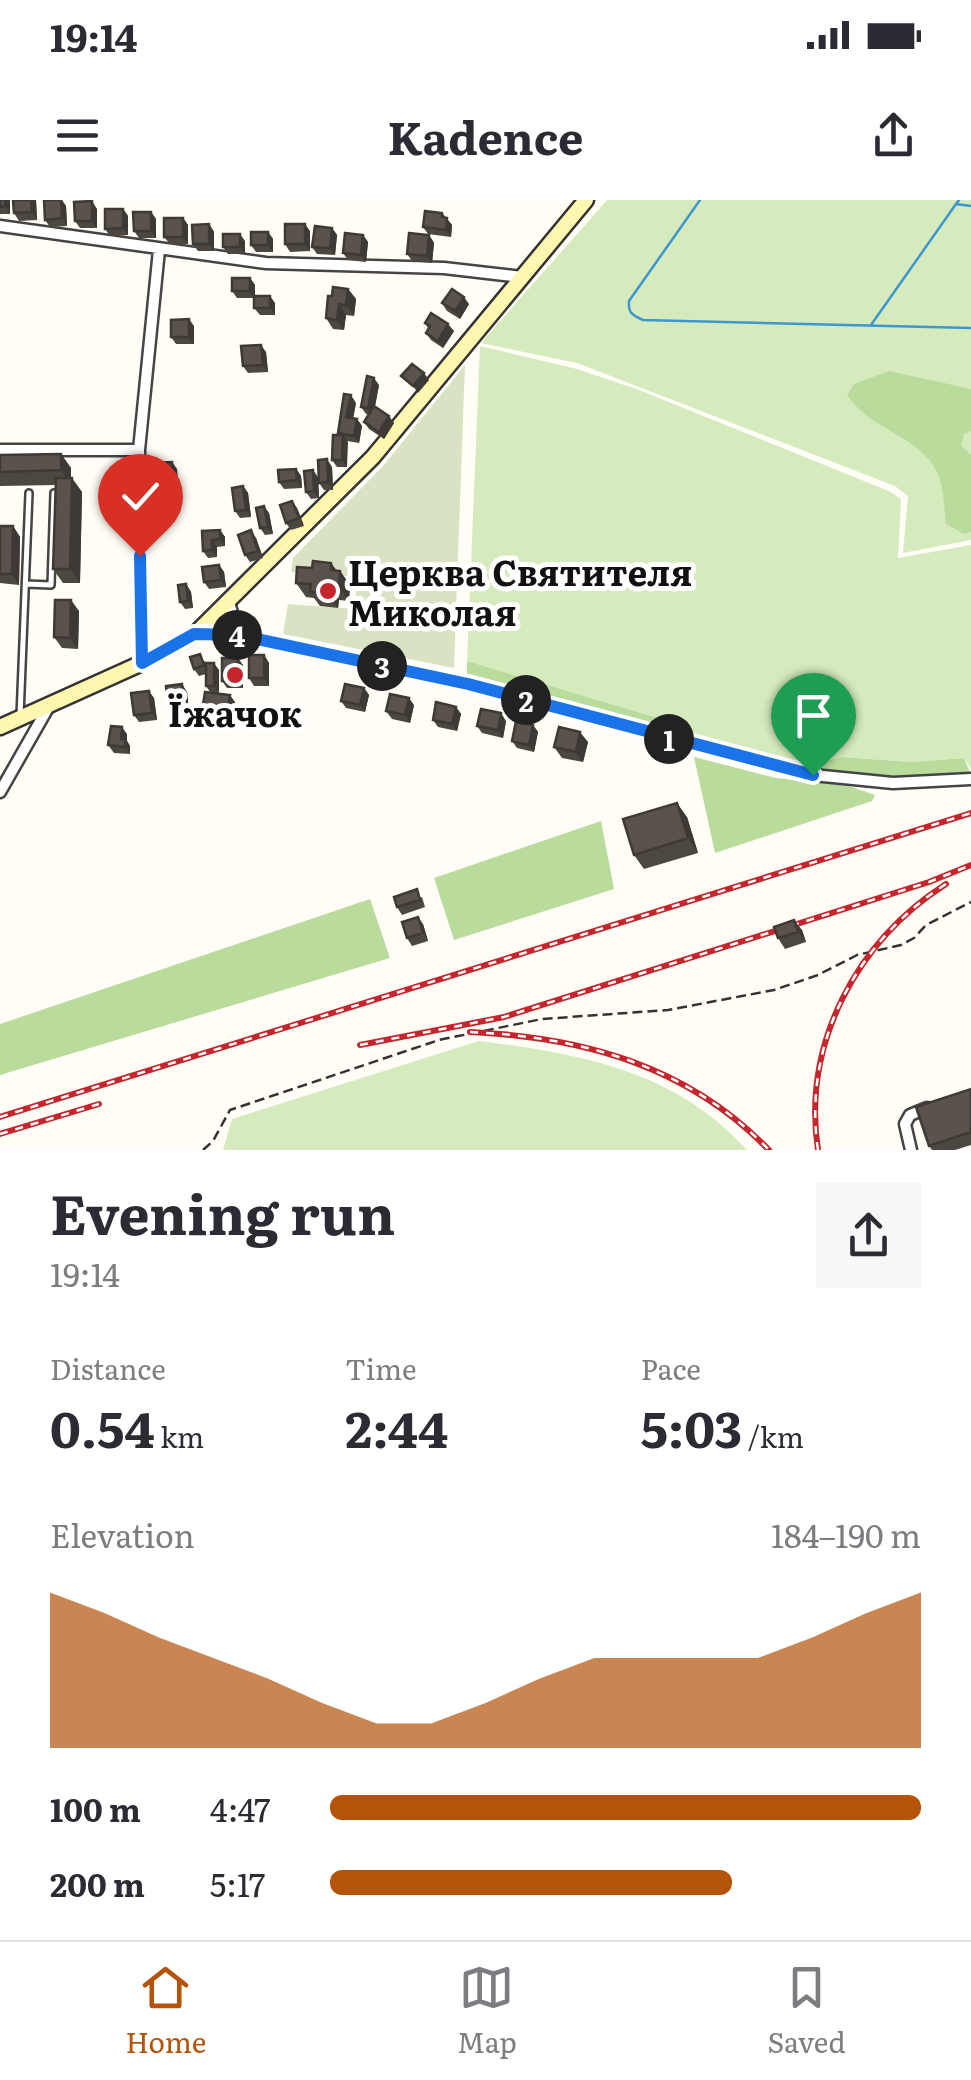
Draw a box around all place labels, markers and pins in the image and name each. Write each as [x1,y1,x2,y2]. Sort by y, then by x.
pin [98,454,183,557]
place label: Церква Святителя Миколая [348,545,692,637]
marker: Церква Святителя Миколая [317,580,339,602]
pin: 4 [212,610,262,660]
pin: 3 [357,641,407,691]
marker: Їжачок [224,664,246,686]
pin [771,673,856,776]
pin: 2 [501,675,551,725]
place label: Їжачок [168,686,302,738]
pin: 1 [644,714,694,764]

